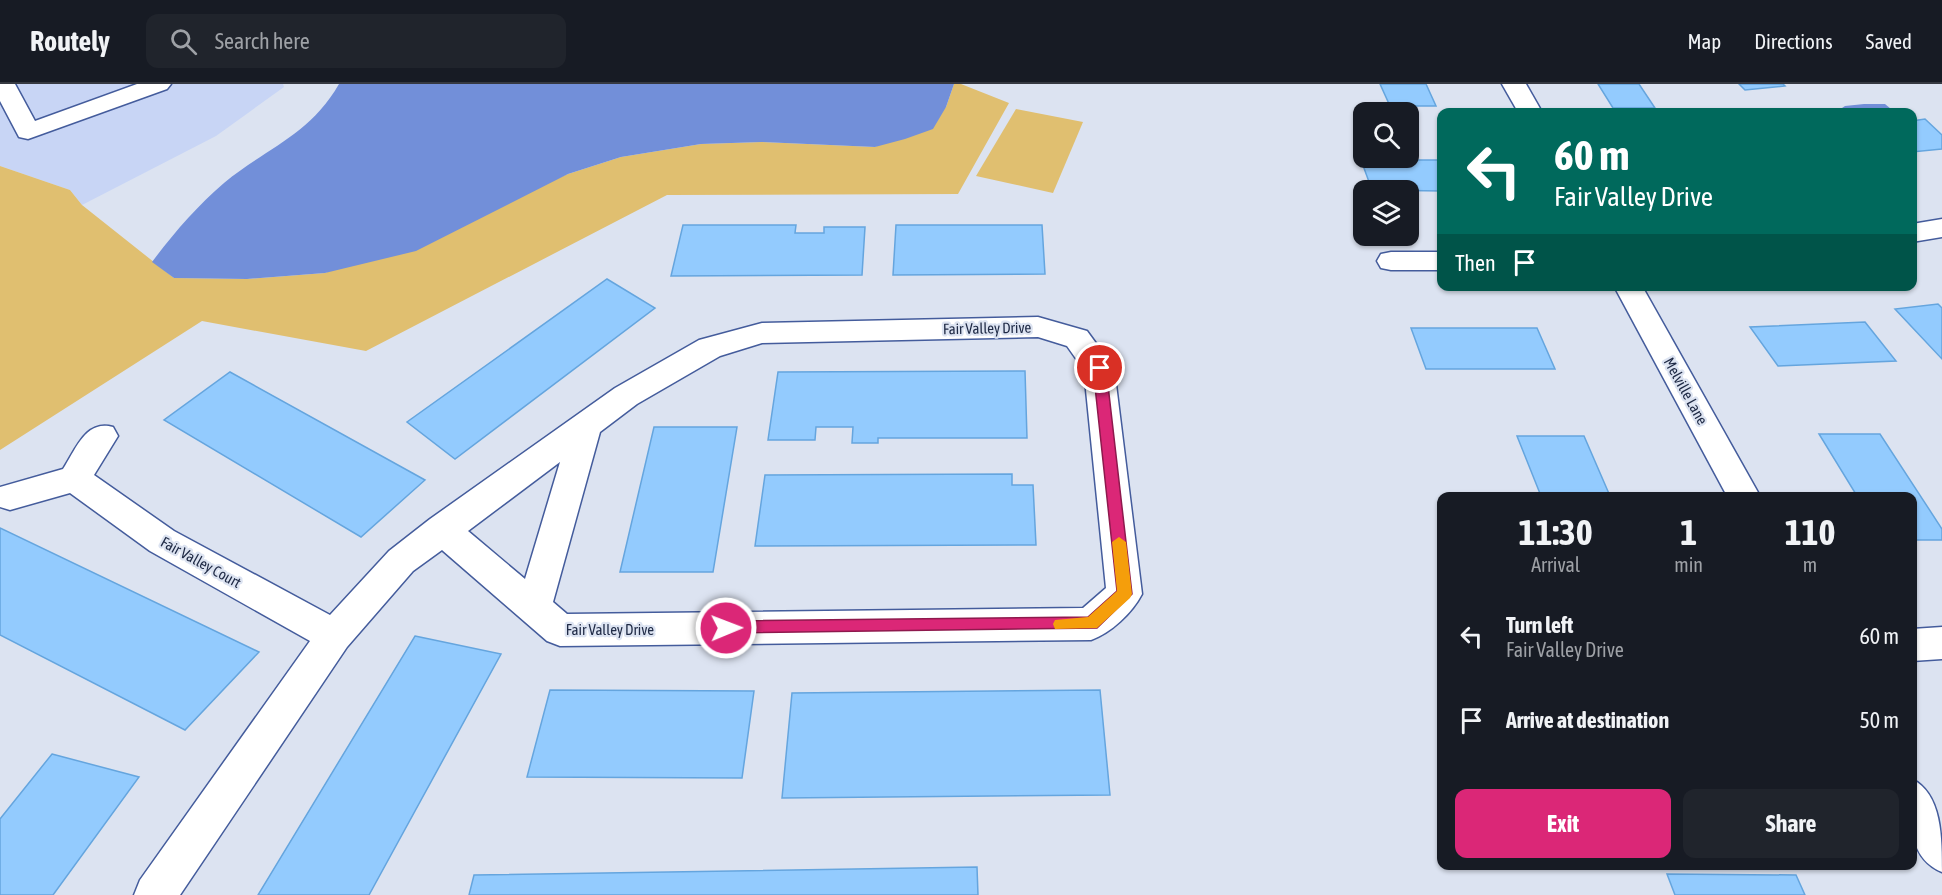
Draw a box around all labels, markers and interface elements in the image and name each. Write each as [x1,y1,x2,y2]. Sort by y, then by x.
search box [146,14,566,68]
text: Routely [30,25,110,57]
icon: search [167,25,200,58]
text: Search here [215,28,310,54]
text: Map [1687,29,1721,53]
text: Directions [1754,29,1833,53]
text: Saved [1866,29,1912,53]
map controls [1353,102,1419,246]
button: search [1353,102,1419,168]
text: 60 m [1554,131,1629,179]
icon: left [1455,132,1533,210]
button: layers [1353,180,1419,246]
text: Fair Valley Drive [1554,181,1713,212]
icon: arrive [1508,246,1541,279]
text: Then [1455,250,1496,276]
street label: Fair Valley Drive [943,319,1031,337]
pin [1074,342,1125,393]
icon: arrive [1083,351,1116,384]
street label: Melville Lane [1661,355,1711,428]
text: 11:30 [1519,511,1593,553]
text: 1 [1680,511,1697,553]
text: 110 [1785,511,1835,553]
street label: Fair Valley Court [158,533,244,591]
text: Arrival [1531,553,1580,576]
text: min [1674,553,1703,576]
text: m [1803,553,1817,576]
position arrow [694,596,758,660]
text: Turn left [1506,612,1573,638]
icon: left [1455,620,1488,653]
street label: Fair Valley Drive [566,621,654,638]
text: 60 m [1859,623,1899,649]
text: Fair Valley Drive [1506,638,1624,661]
icon: arrive [1455,704,1488,737]
text: Arrive at destination [1506,707,1669,733]
text: 50 m [1859,707,1899,733]
button: Exit [1455,789,1671,858]
button: Share [1683,789,1899,858]

